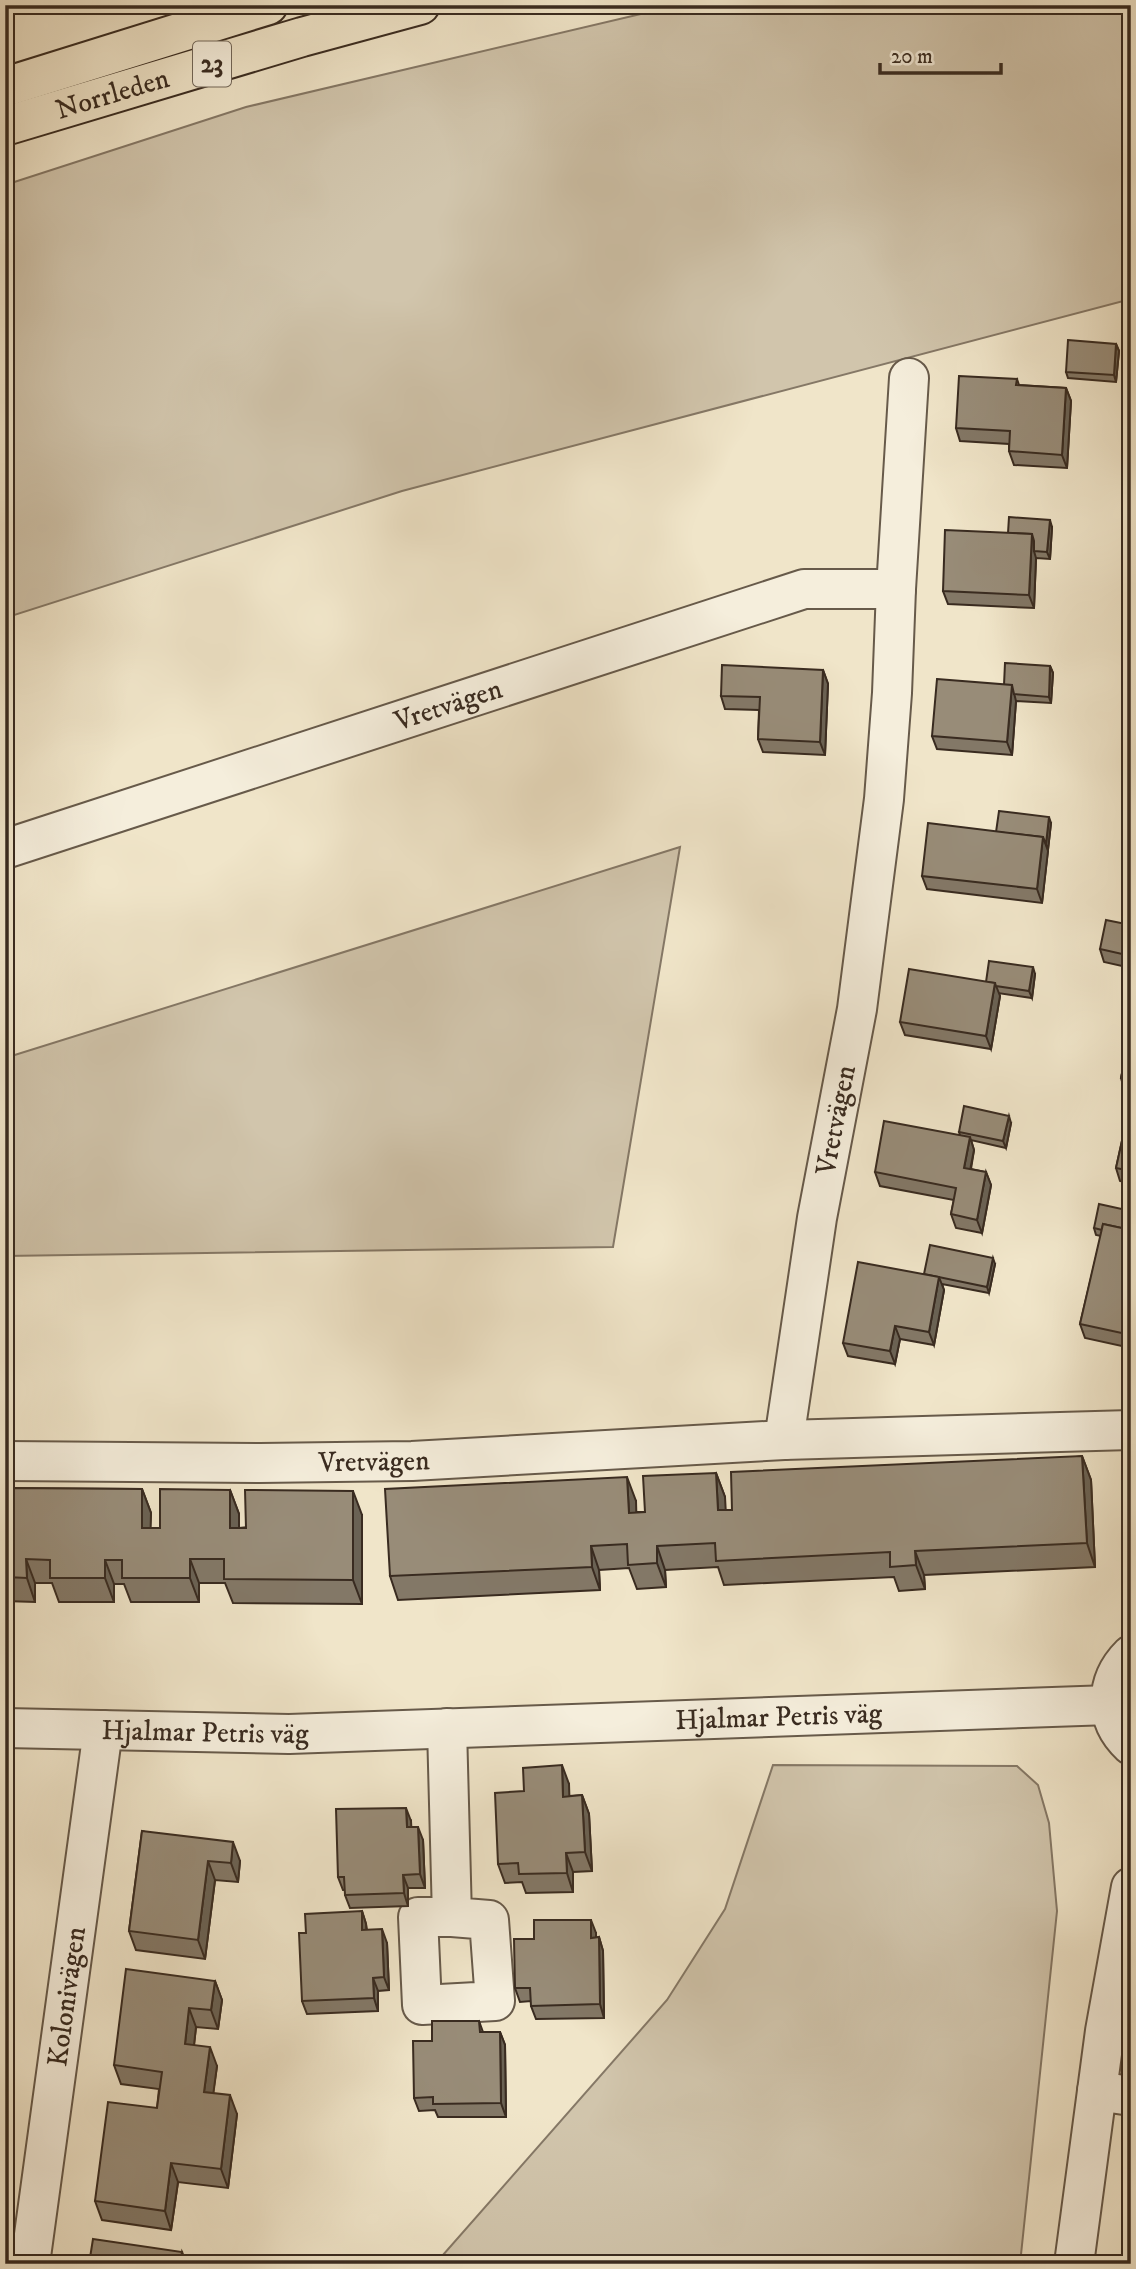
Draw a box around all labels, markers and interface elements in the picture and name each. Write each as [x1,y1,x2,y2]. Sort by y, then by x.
scale bar [880,32,1001,76]
road number: 23 [193,41,231,86]
text: 20 m [891,44,933,70]
street label: Norrleden [51,60,174,127]
street label: Vretvägen [389,671,507,739]
street label: Vretvägen [808,1062,864,1179]
street label: Vretvägen [317,1443,431,1480]
street label: Hjalmar Petris väg [674,1696,883,1738]
street label: Hjalmar Petris väg [101,1713,310,1752]
street label: Kolonivägen [40,1924,93,2069]

